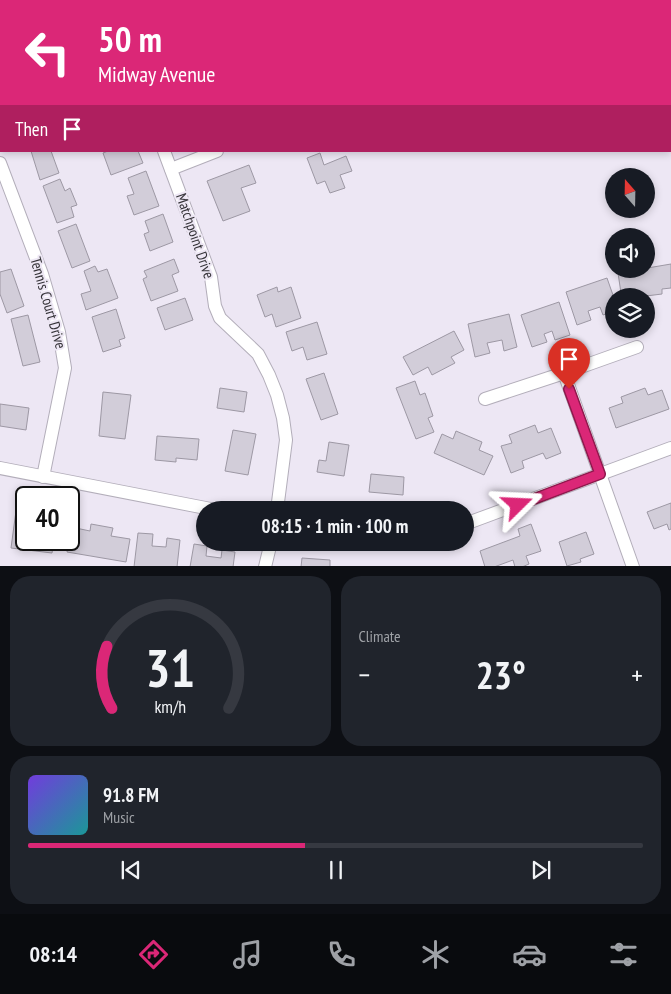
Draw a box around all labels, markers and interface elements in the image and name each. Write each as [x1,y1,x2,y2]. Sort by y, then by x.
text: 50 m [98,16,162,62]
icon: left [15,20,80,85]
text: Midway Avenue [98,60,215,88]
icon: arrive [58,115,86,143]
text: Then [15,117,48,141]
north arrow [605,168,655,218]
map controls [605,168,655,338]
street label: Matchpoint Drive [172,191,219,281]
button: sound [605,228,655,278]
street label: Tennis Court Drive [26,255,71,351]
button: layers [605,288,655,338]
pin [548,338,590,389]
icon: arrive [555,345,583,373]
position arrow [491,478,543,530]
speed limit sign: 40 [15,486,80,551]
text: 08:15 · 1 min · 100 m [262,514,408,538]
text: Climate [359,626,401,646]
text: 31 [145,634,195,701]
text: 23° [476,650,526,699]
text: − [359,656,370,693]
text: + [631,656,643,693]
text: km/h [154,695,186,718]
text: 91.8 FM [103,783,159,807]
text: Music [103,807,135,827]
icon: previous [117,856,145,884]
icon: pause [322,856,350,884]
icon: next [527,856,555,884]
icon: directions [136,937,171,972]
icon: music [230,937,265,972]
icon: phone [324,937,359,972]
icon: climate [418,937,453,972]
icon: car [512,937,547,972]
icon: filters [606,937,641,972]
text: 08:14 [30,940,77,968]

